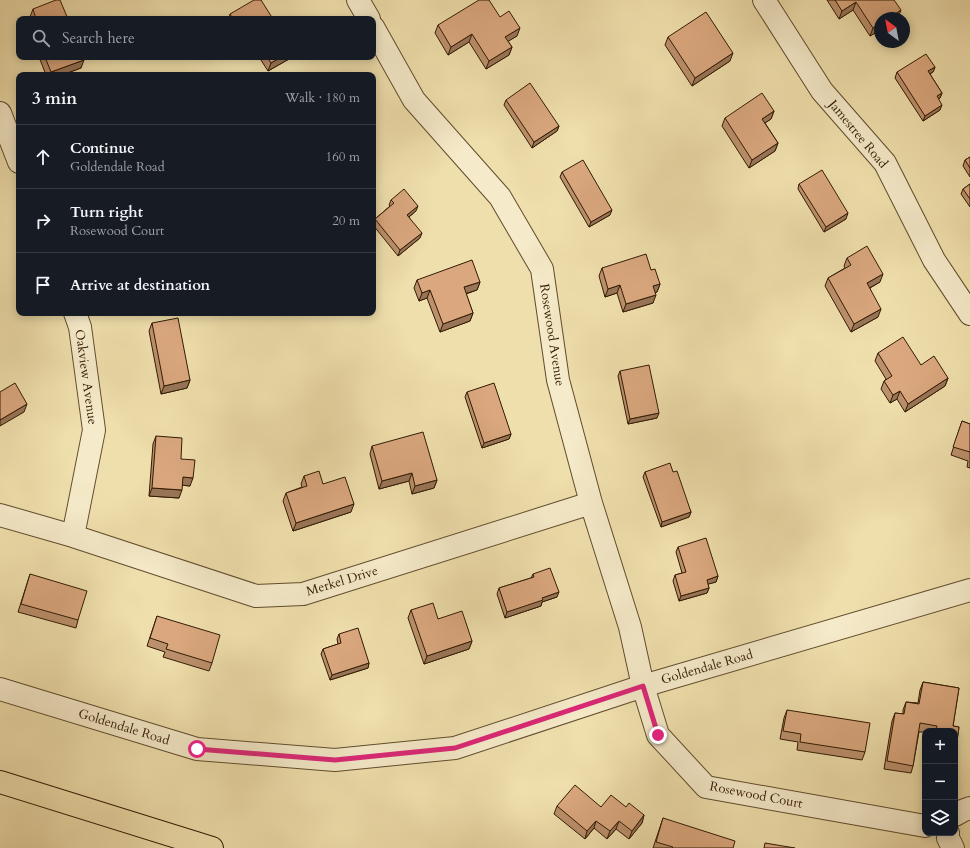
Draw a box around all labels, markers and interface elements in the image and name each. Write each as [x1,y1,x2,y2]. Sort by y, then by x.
north arrow [874,12,910,48]
search box [16,16,376,60]
icon: search [30,27,52,49]
text: Search here [62,28,135,48]
text: 3 min [32,87,77,110]
text: Walk · 180 m [285,89,360,107]
street label: Jamestree Road [823,95,892,172]
text: Continue [70,138,135,158]
icon: ahead [32,146,54,168]
text: 160 m [326,148,360,166]
text: Goldendale Road [70,158,165,176]
text: Turn right [70,202,143,222]
icon: right [32,210,54,232]
text: 20 m [332,212,360,230]
text: Rosewood Court [70,222,164,240]
icon: arrive [32,274,54,296]
text: Arrive at destination [70,275,210,295]
street label: Rosewood Avenue [535,283,569,388]
street label: Oakview Avenue [70,328,102,426]
street label: Merkel Drive [304,562,380,600]
street label: Goldendale Road [659,645,755,689]
street label: Goldendale Road [76,705,172,749]
route end [649,726,667,744]
map controls [922,728,958,836]
button: + [922,728,958,764]
route start [188,740,206,758]
button: − [922,764,958,800]
street label: Rosewood Court [708,777,804,813]
button: layers [922,800,958,836]

